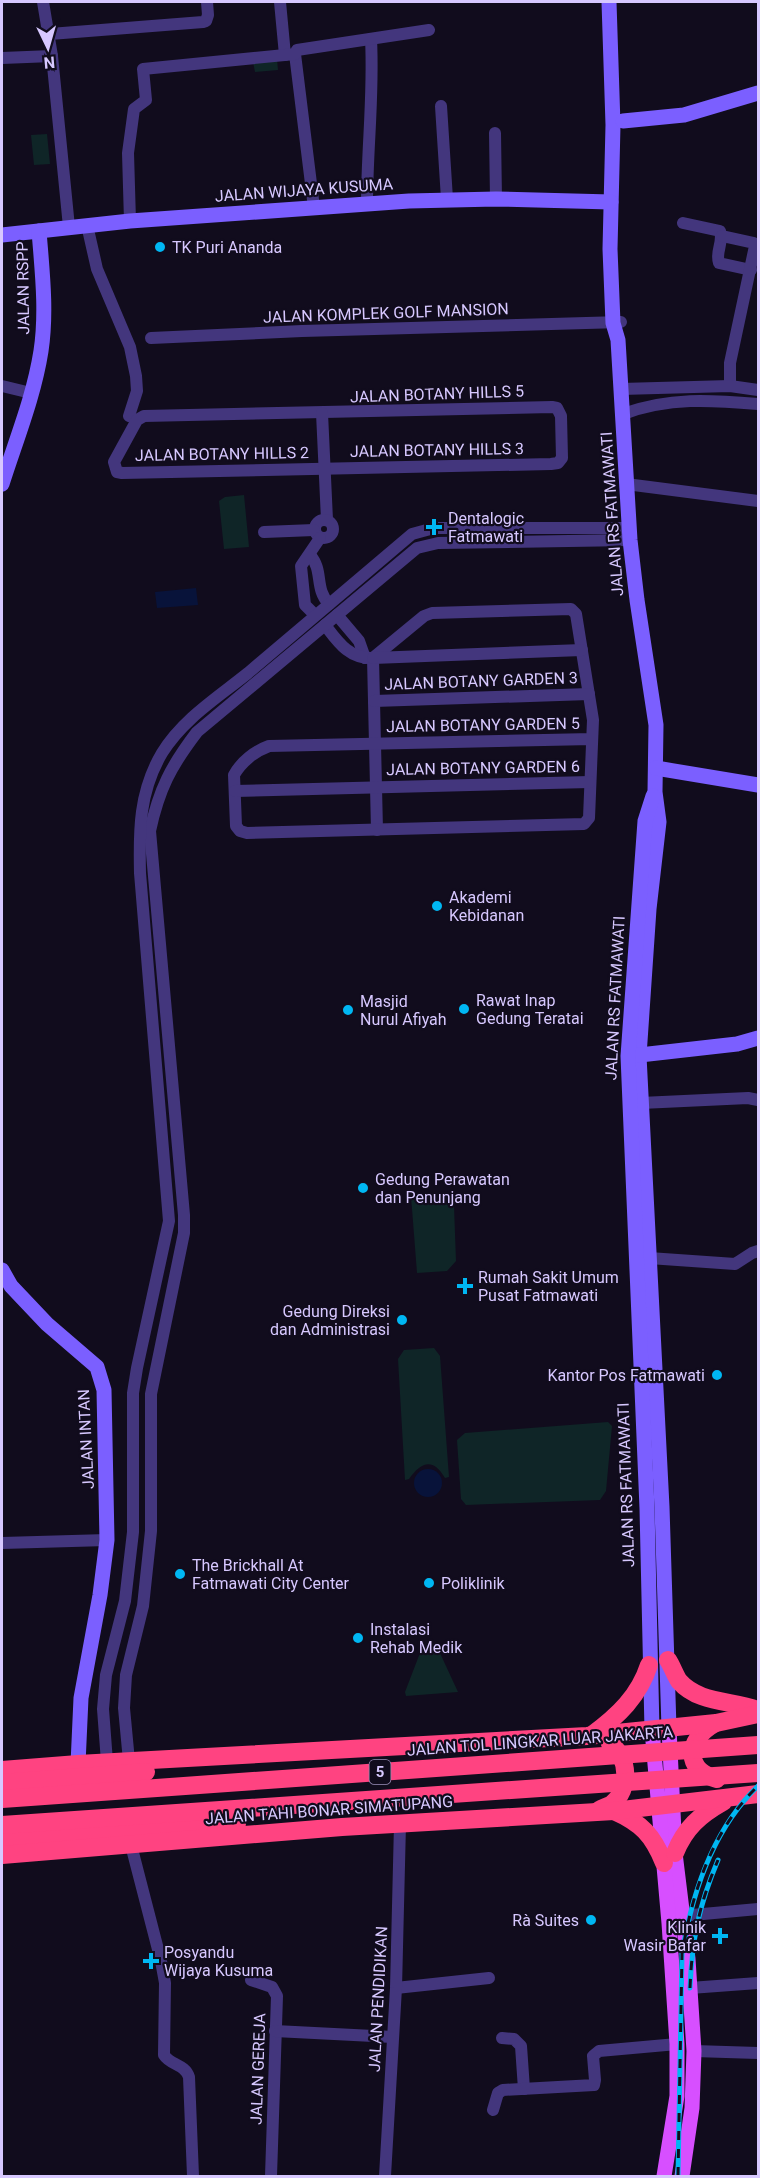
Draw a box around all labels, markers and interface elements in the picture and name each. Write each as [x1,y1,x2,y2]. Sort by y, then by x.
north arrow [18,18,78,78]
text: N [43,52,56,72]
street label: JALAN WIJAYA KUSUMA [214,174,394,206]
place label: TK Puri Ananda [172,238,282,257]
marker: TK Puri Ananda [153,240,167,254]
street label: JALAN RSPP [13,241,33,335]
street label: JALAN KOMPLEK GOLF MANSION [263,299,509,327]
street label: JALAN BOTANY HILLS 5 [350,381,524,407]
street label: JALAN RS FATMAWATI [597,431,627,597]
street label: JALAN BOTANY HILLS 3 [350,439,524,461]
street label: JALAN BOTANY HILLS 2 [135,443,309,465]
place label: Dentalogic Fatmawati [448,509,524,546]
marker: Dentalogic Fatmawati [425,518,443,536]
street label: JALAN BOTANY GARDEN 3 [384,668,578,694]
street label: JALAN BOTANY GARDEN 5 [386,714,580,736]
street label: JALAN BOTANY GARDEN 6 [386,757,580,779]
place label: Akademi Kebidanan [449,888,524,925]
marker: Akademi Kebidanan [430,899,444,913]
street label: JALAN RS FATMAWATI [601,915,629,1081]
place label: Rawat Inap Gedung Teratai [476,991,584,1028]
place label: Masjid Nurul Afiyah [360,992,447,1029]
marker: Rawat Inap Gedung Teratai [457,1002,471,1016]
marker: Masjid Nurul Afiyah [341,1003,355,1017]
place label: Gedung Perawatan dan Penunjang [375,1170,510,1207]
marker: Gedung Perawatan dan Penunjang [356,1181,370,1195]
place label: Rumah Sakit Umum Pusat Fatmawati [478,1268,619,1305]
marker: Rumah Sakit Umum Pusat Fatmawati [456,1277,474,1295]
place label: Gedung Direksi dan Administrasi [270,1302,390,1339]
marker: Gedung Direksi dan Administrasi [395,1313,409,1327]
place label: Kantor Pos Fatmawati [547,1366,705,1385]
marker: Kantor Pos Fatmawati [710,1368,724,1382]
street label: JALAN INTAN [74,1389,98,1489]
street label: JALAN RS FATMAWATI [614,1402,638,1568]
place label: The Brickhall At Fatmawati City Center [192,1556,350,1593]
marker: The Brickhall At Fatmawati City Center [173,1567,187,1581]
place label: Poliklinik [441,1574,506,1593]
marker: Poliklinik [422,1576,436,1590]
place label: Instalasi Rehab Medik [370,1620,463,1657]
marker: Instalasi Rehab Medik [351,1631,365,1645]
street label: JALAN TOL LINGKAR LUAR JAKARTA [406,1722,674,1760]
road number: 5 [370,1760,391,1784]
street label: JALAN TAHI BONAR SIMATUPANG [204,1792,454,1828]
place label: Rà Suites [512,1911,579,1930]
marker: Rà Suites [584,1913,598,1927]
place label: Klinik Wasir Bafar [623,1918,707,1955]
street label: JALAN PENDIDIKAN [365,1926,391,2072]
marker: Klinik Wasir Bafar [711,1927,729,1945]
place label: Posyandu Wijaya Kusuma [164,1943,273,1980]
marker: Posyandu Wijaya Kusuma [142,1952,160,1970]
street label: JALAN GEREJA [247,2012,269,2125]

